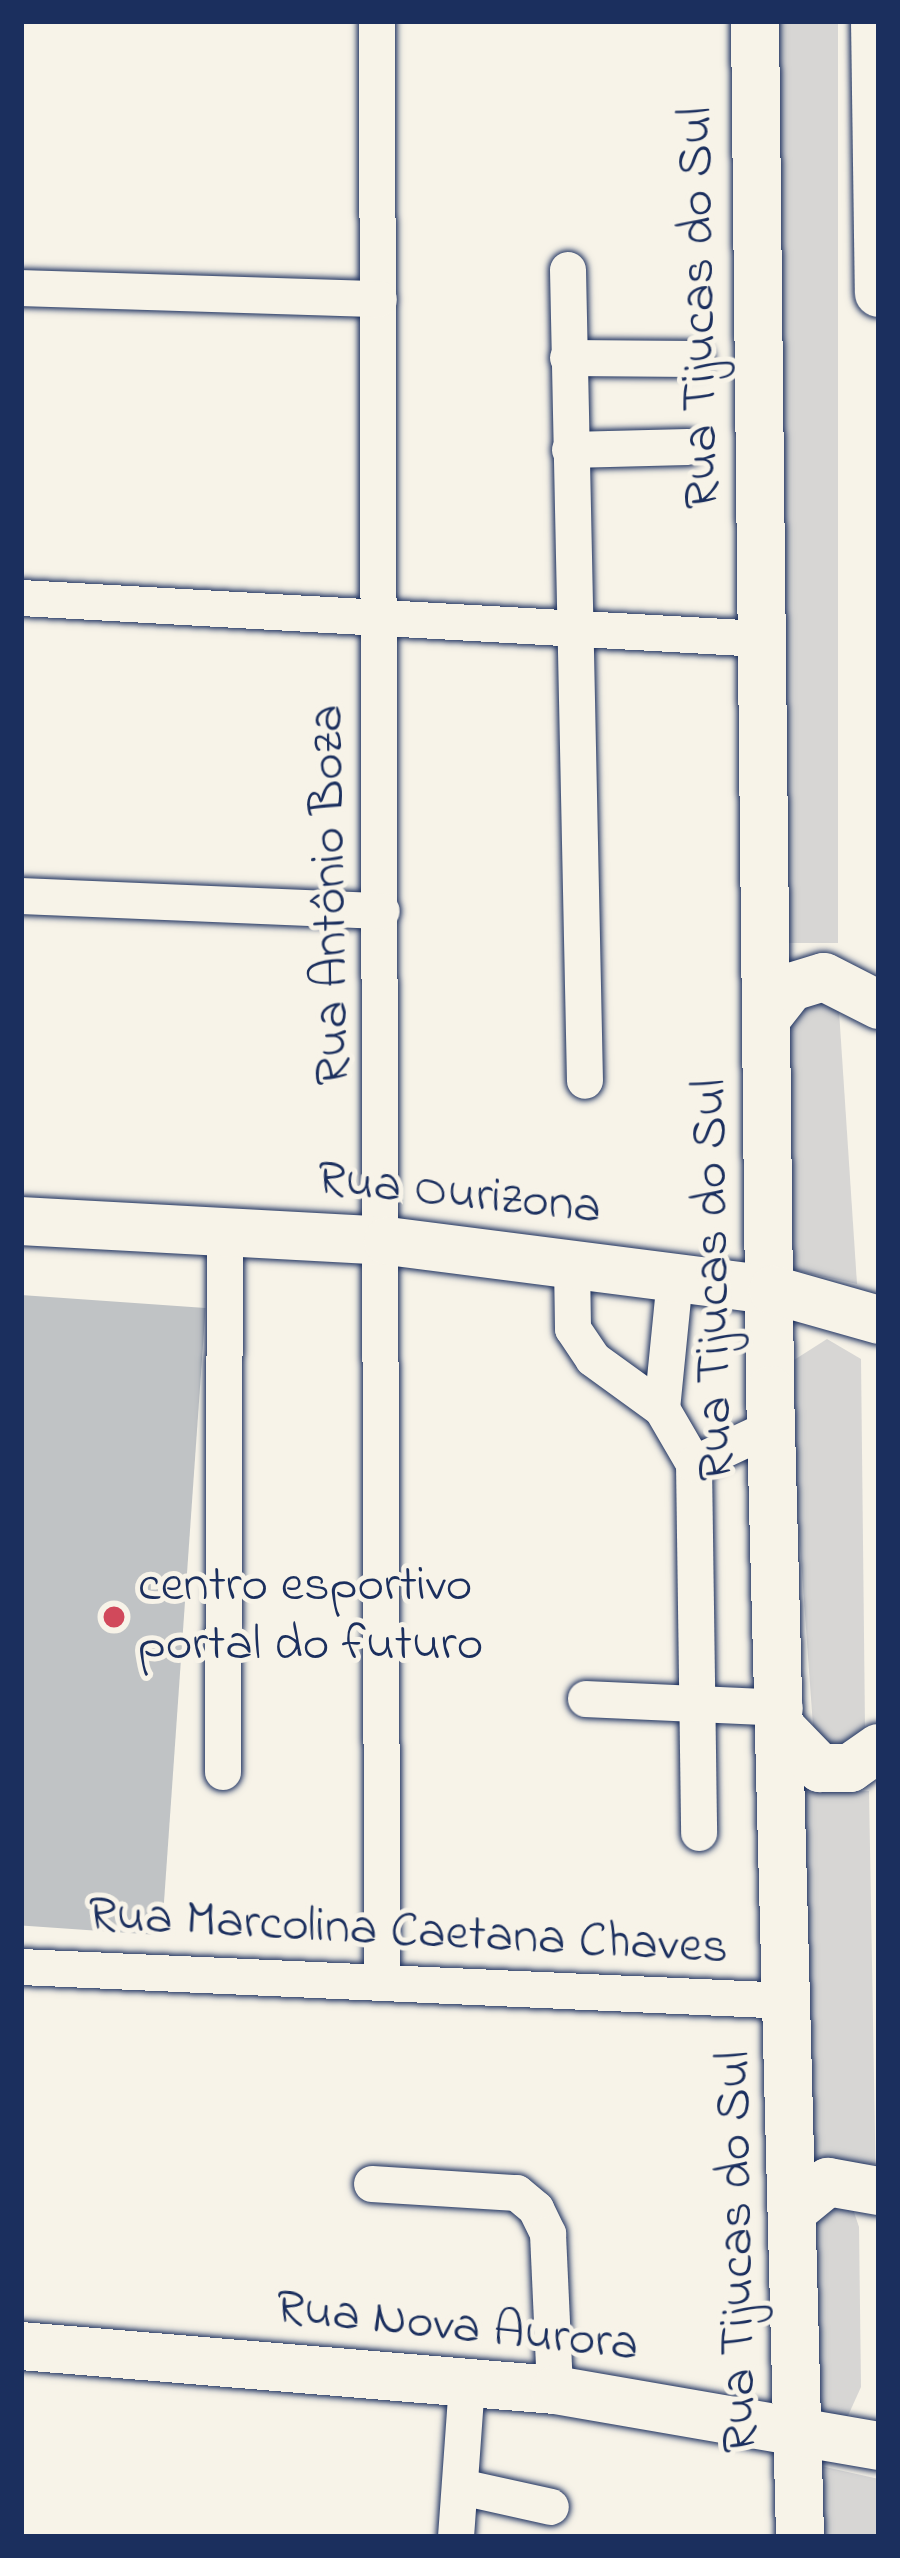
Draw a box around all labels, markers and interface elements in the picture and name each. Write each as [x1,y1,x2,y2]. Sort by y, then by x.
street label: Rua Tijucas do Sul [667,106,735,510]
street label: Rua Antônio Boza [298,704,366,1086]
street label: Rua Tijucas do Sul [681,1078,749,1482]
street label: Rua Ourizona [314,1150,604,1240]
place label: centro esportivo portal do futuro [138,1557,483,1677]
marker: centro esportivo portal do futuro [101,1604,127,1630]
street label: Rua Marcolina Caetana Chaves [86,1886,730,1980]
street label: Rua Tijucas do Sul [705,2050,773,2454]
street label: Rua Nova Aurora [273,2279,641,2377]

